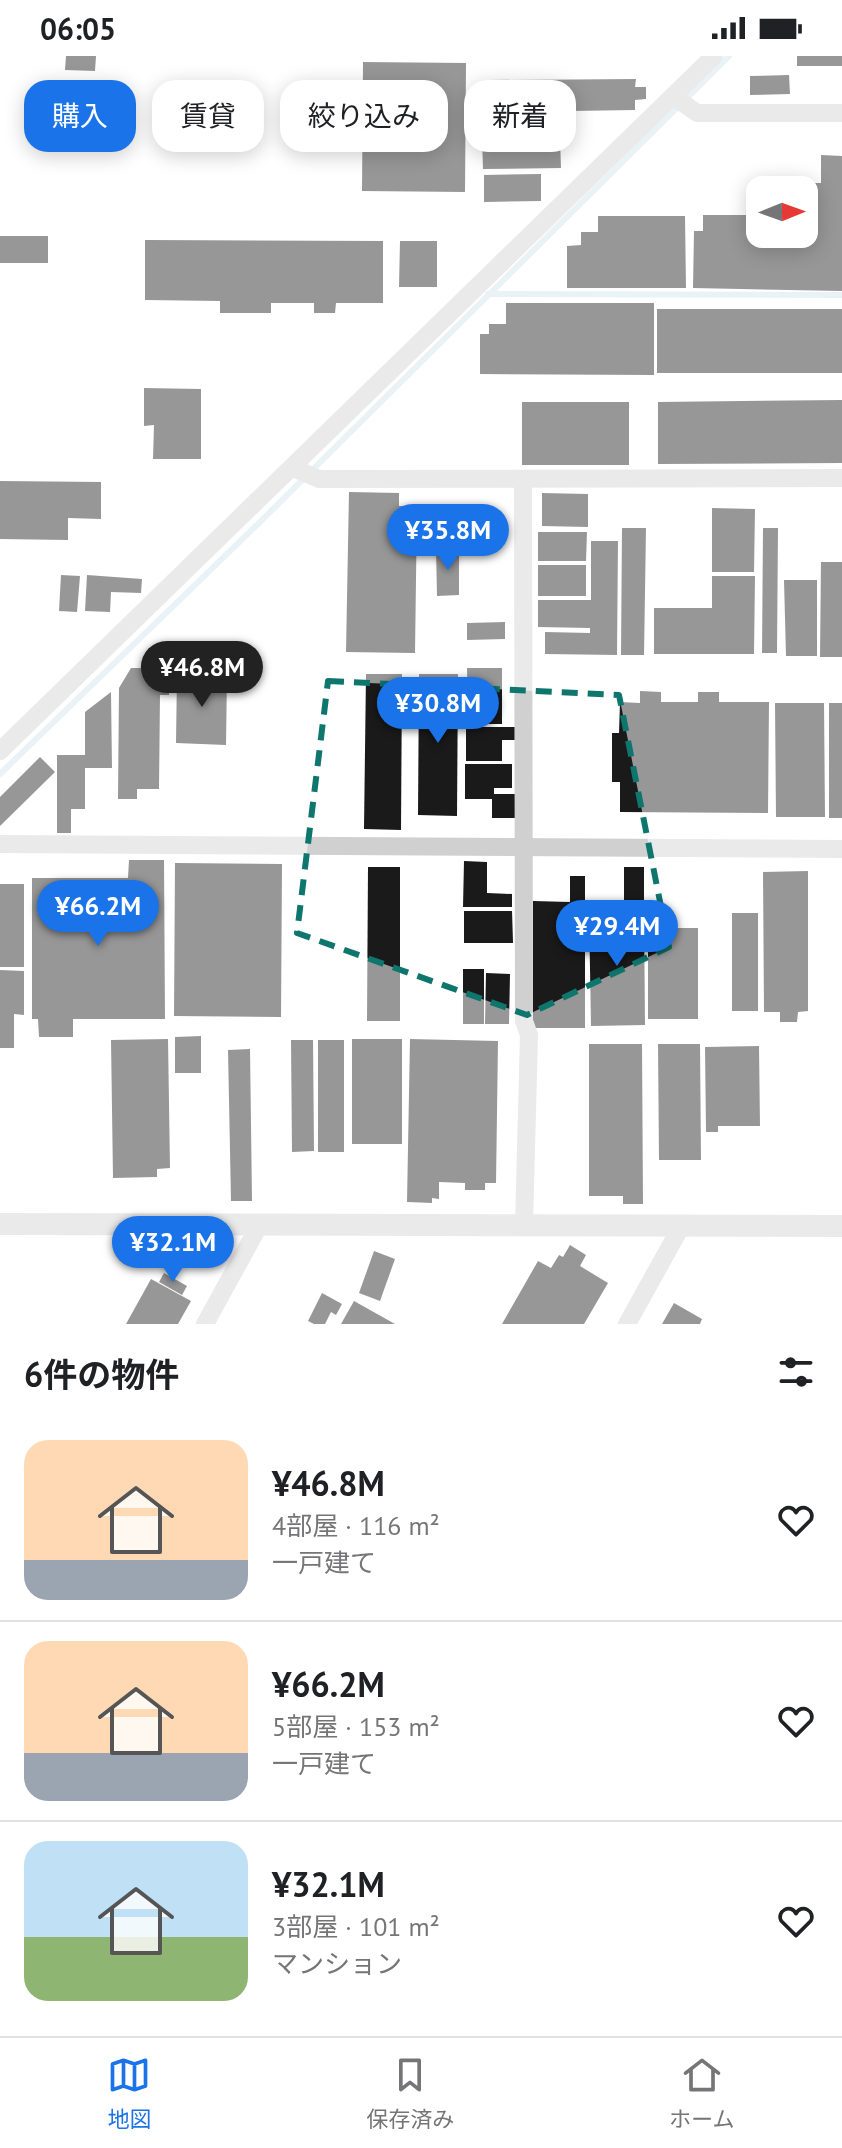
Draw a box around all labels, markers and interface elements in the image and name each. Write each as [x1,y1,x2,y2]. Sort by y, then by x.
text: 06:05 [40,9,116,48]
chip: 購入 [24,80,136,152]
chip: 賃貸 [152,80,264,152]
chip: 絞り込み [280,80,448,152]
chip: 新着 [464,80,576,152]
north arrow [746,176,818,248]
map controls [746,176,818,248]
pin: ¥35.8M [383,504,513,572]
text: ¥35.8M [405,513,491,546]
pin: ¥46.8M [137,641,267,709]
text: ¥46.8M [159,650,245,683]
pin: ¥30.8M [373,677,503,745]
text: ¥30.8M [395,686,481,719]
pin: ¥66.2M [33,880,163,948]
text: ¥66.2M [55,889,141,922]
pin: ¥29.4M [552,900,682,968]
text: ¥29.4M [574,909,660,942]
pin: ¥32.1M [108,1216,238,1284]
text: ¥32.1M [130,1225,216,1258]
icon: filters [774,1350,818,1394]
text: 6件の物件 [24,1352,179,1396]
text: ¥46.8M [272,1461,385,1505]
icon: home [88,1472,184,1568]
icon: heart [774,1498,818,1542]
text: 4部屋 · 116 m² [272,1509,440,1542]
text: 一戸建て [272,1546,376,1579]
text: ¥66.2M [272,1662,385,1706]
icon: home [88,1673,184,1769]
icon: heart [774,1699,818,1743]
text: 5部屋 · 153 m² [272,1710,440,1743]
text: 一戸建て [272,1747,376,1780]
text: ¥32.1M [272,1862,385,1906]
icon: home [88,1873,184,1969]
icon: heart [774,1899,818,1943]
text: 3部屋 · 101 m² [272,1910,440,1943]
text: マンション [272,1947,402,1980]
tab: 地図 [107,2053,151,2133]
tab: 保存済み [366,2053,454,2133]
tab: ホーム [669,2053,735,2133]

